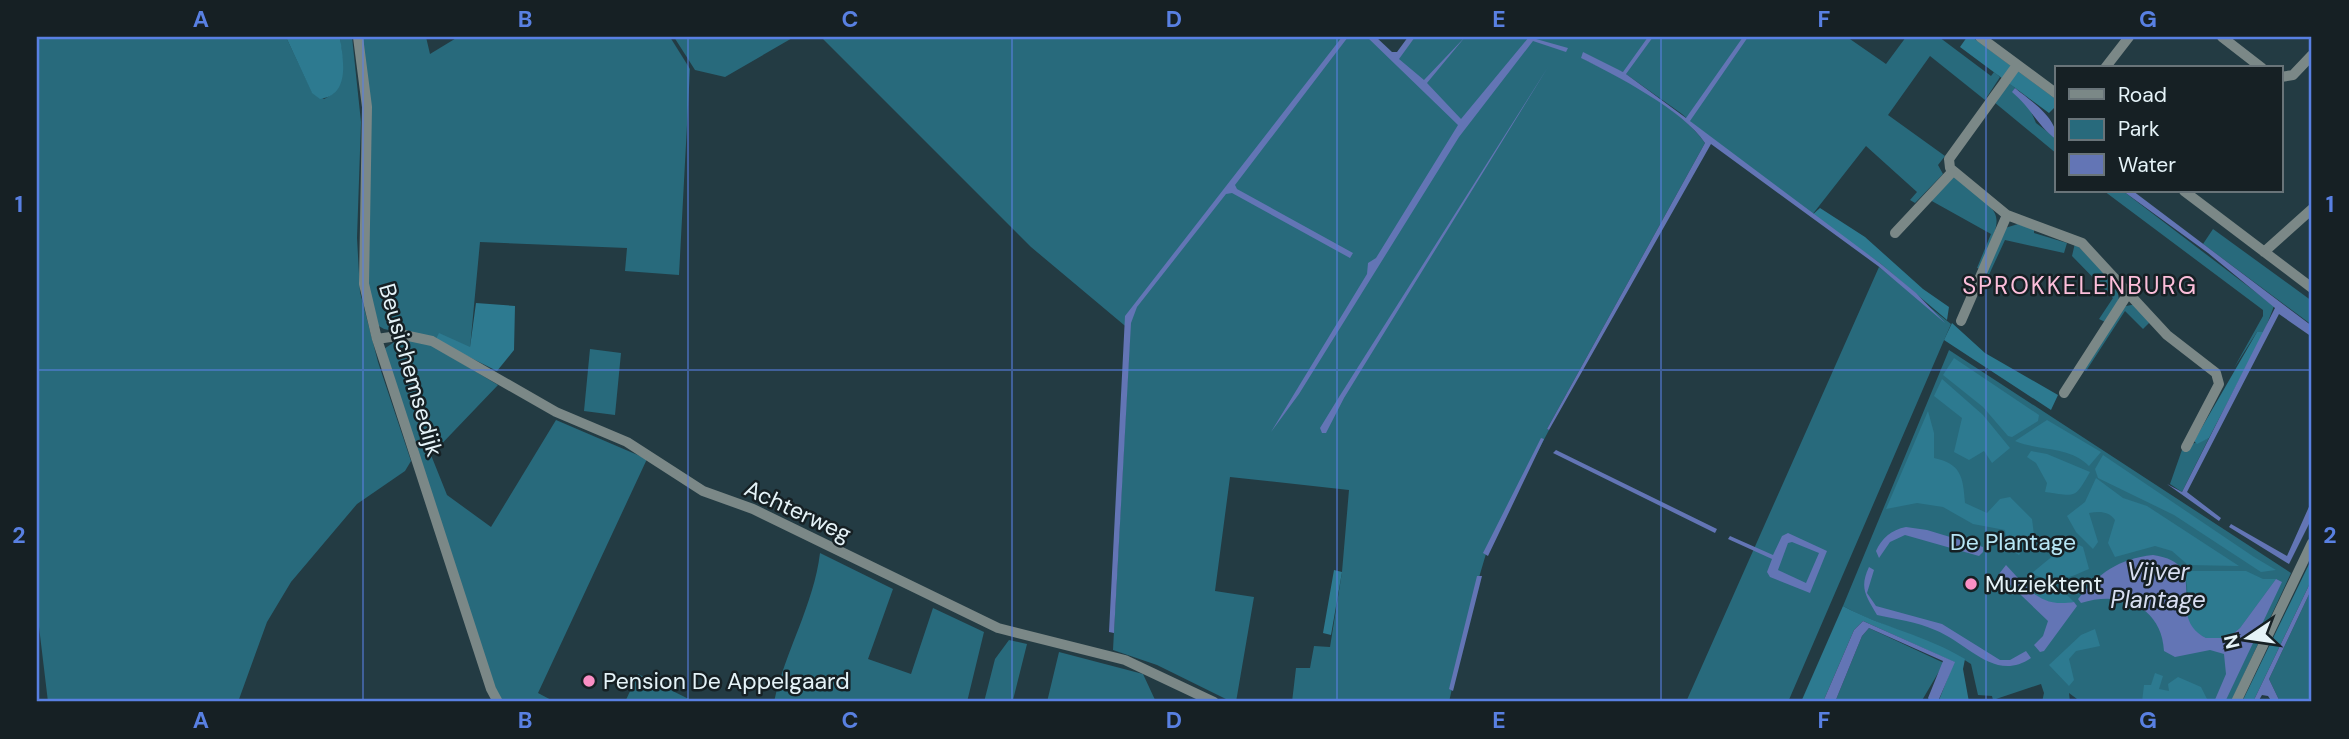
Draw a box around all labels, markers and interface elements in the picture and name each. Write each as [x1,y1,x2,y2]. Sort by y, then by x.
text: A [193,4,209,34]
text: B [518,4,532,34]
text: C [842,4,858,34]
text: D [1166,4,1182,34]
text: E [1492,4,1506,34]
text: F [1818,4,1831,34]
text: G [2139,4,2157,34]
legend [2055,66,2282,192]
text: Road [2118,81,2167,109]
text: Park [2118,115,2160,143]
text: Water [2118,151,2176,179]
text: 1 [15,189,23,219]
text: 1 [2326,189,2334,219]
district label: SPROKKELENBURG [1962,270,2198,301]
street label: Beusichemsedijk [372,280,450,460]
street label: Achterweg [740,473,856,549]
text: 2 [12,520,26,550]
text: 2 [2323,520,2337,550]
park label: De Plantage [1950,527,2076,557]
water label: Vijver Plantage [2110,556,2206,615]
place label: Muziektent [1985,569,2102,599]
marker: Muziektent [1963,576,1979,592]
north arrow [2212,602,2282,672]
text: N [2218,632,2246,651]
place label: Pension De Appelgaard [603,666,850,696]
marker: Pension De Appelgaard [581,673,597,689]
text: A [193,705,209,735]
text: B [518,705,532,735]
text: C [842,705,858,735]
text: D [1166,705,1182,735]
text: E [1492,705,1506,735]
text: F [1818,705,1831,735]
text: G [2139,705,2157,735]

